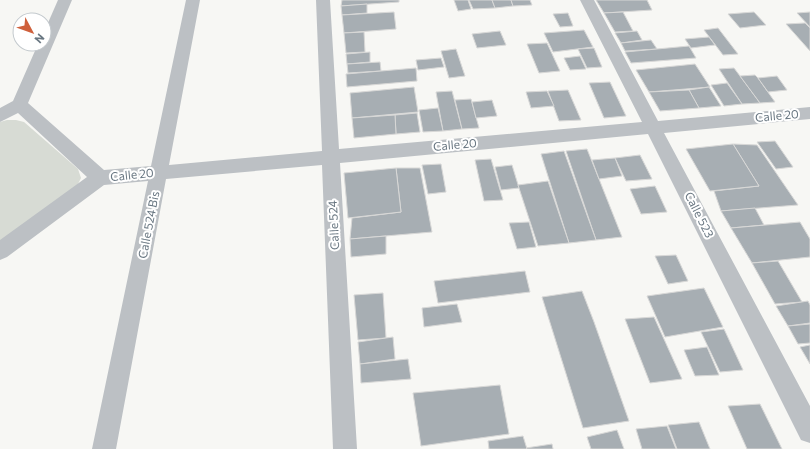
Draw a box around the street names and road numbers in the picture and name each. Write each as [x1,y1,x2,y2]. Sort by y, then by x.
street label: Calle 20 [755,106,799,124]
street label: Calle 20 [433,135,477,153]
street label: Calle 20 [109,165,155,183]
street label: Calle 523 [682,189,717,240]
street label: Calle 524 Bis [135,190,161,260]
street label: Calle 524 [325,200,341,250]

